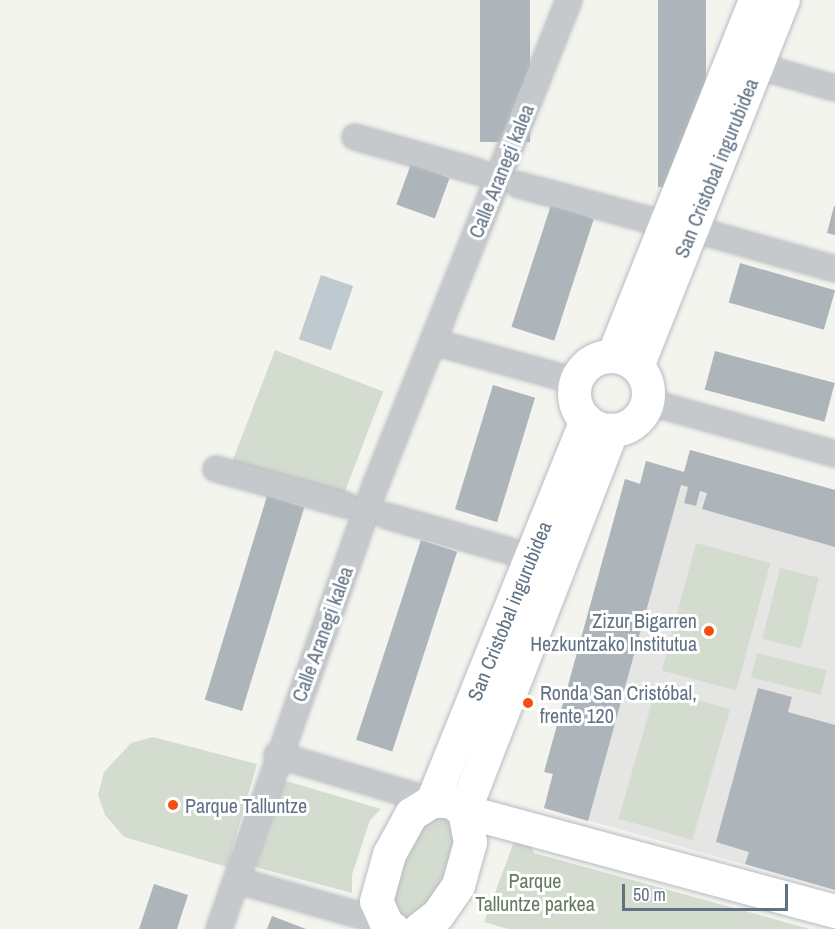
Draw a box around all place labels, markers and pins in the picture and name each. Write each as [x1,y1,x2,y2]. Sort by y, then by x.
place label: Zizur Bigarren Hezkuntzako Institutua [530,608,697,655]
marker: Zizur Bigarren Hezkuntzako Institutua [702,624,716,638]
place label: Ronda San Cristóbal, frente 120 [540,680,697,727]
marker: Ronda San Cristóbal, frente 120 [521,696,535,710]
place label: Parque Talluntze [185,793,307,817]
marker: Parque Talluntze [166,798,180,812]

